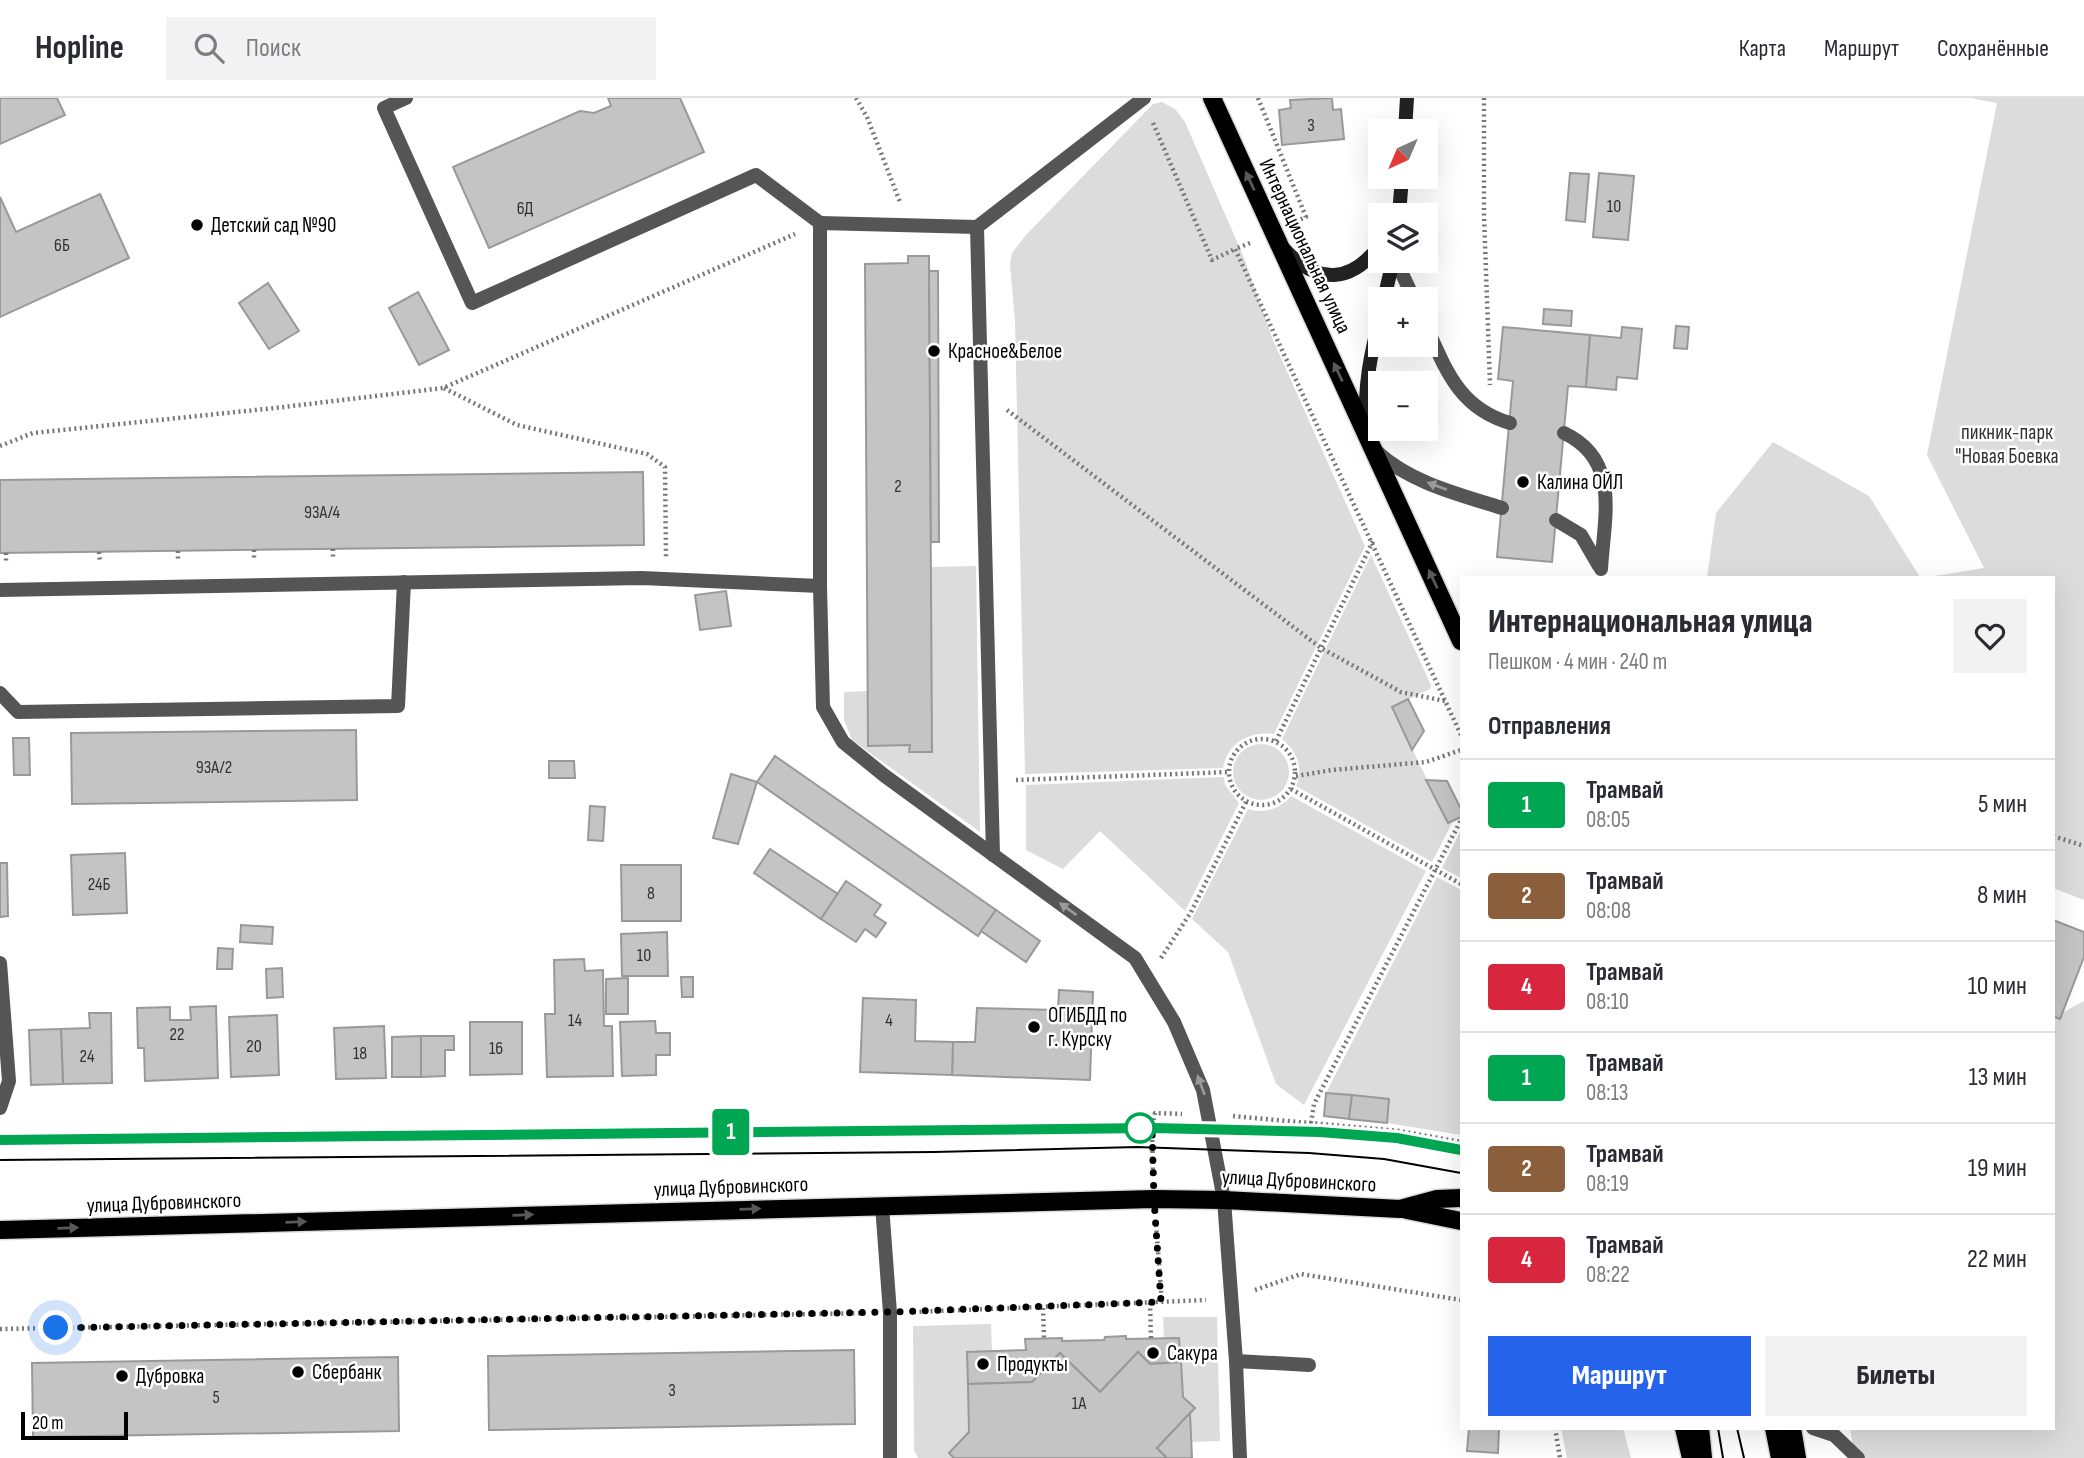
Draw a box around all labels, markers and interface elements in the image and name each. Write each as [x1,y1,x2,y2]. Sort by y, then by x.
search box [166,17,656,80]
text: Hopline [35,28,124,68]
icon: search [190,29,228,67]
text: Поиск [246,33,301,64]
text: Карта [1739,34,1786,63]
text: Маршрут [1824,34,1899,63]
text: Сохранённые [1937,34,2049,63]
house number: 3 [1307,115,1315,136]
north arrow [1368,119,1438,189]
map controls [1368,119,1438,441]
street label: Интернациональная улица [1254,155,1356,337]
one-way arrow [1244,170,1255,191]
house number: 10 [1607,196,1621,217]
house number: 6Д [517,198,534,219]
button: layers [1368,203,1438,273]
place label: Детский сад №90 [211,213,336,238]
marker: Детский сад №90 [189,217,205,233]
house number: 6Б [54,235,70,256]
button: + [1368,287,1438,357]
place label: Красное&Белое [948,339,1062,364]
marker: Красное&Белое [926,343,942,359]
one-way arrow [1332,362,1343,383]
button: − [1368,371,1438,441]
park label: пикник-парк "Новая Боевка [1955,420,2059,469]
place label: Калина ОЙЛ [1537,470,1623,495]
marker: Калина ОЙЛ [1515,474,1531,490]
house number: 2 [894,476,902,497]
one-way arrow [1427,481,1448,492]
house number: 93А/4 [304,502,340,523]
one-way arrow [1427,569,1439,589]
button: heart [1953,599,2027,673]
text: Интернациональная улица [1488,602,1813,642]
text: Пешком · 4 мин · 240 m [1488,648,1667,676]
text: Отправления [1488,711,1611,742]
house number: 93А/2 [196,757,232,778]
text: Трамвай [1586,775,1664,806]
text: 5 мин [1978,789,2027,820]
text: 1 [1522,790,1531,819]
text: 08:05 [1586,806,1630,834]
text: Трамвай [1586,866,1664,897]
house number: 24Б [88,874,110,895]
text: 8 мин [1977,880,2027,911]
text: 2 [1521,881,1532,910]
house number: 8 [647,883,655,904]
text: 08:08 [1586,897,1631,925]
one-way arrow [1059,902,1077,916]
house number: 10 [637,945,651,966]
text: Трамвай [1586,957,1664,988]
text: 10 мин [1968,971,2027,1002]
text: 4 [1521,972,1532,1001]
text: 08:10 [1586,988,1629,1016]
place label: ОГИБДД по г. Курску [1048,1003,1127,1052]
house number: 14 [568,1010,582,1031]
house number: 4 [885,1010,893,1031]
marker: ОГИБДД по г. Курску [1026,1019,1042,1035]
house number: 22 [170,1024,184,1045]
house number: 20 [246,1036,262,1057]
house number: 16 [489,1038,503,1059]
house number: 18 [353,1043,367,1064]
house number: 24 [80,1046,95,1067]
text: Трамвай [1586,1048,1664,1079]
text: 13 мин [1968,1062,2027,1093]
text: 1 [1522,1063,1531,1092]
one-way arrow [1195,1075,1206,1096]
text: 08:13 [1586,1079,1628,1107]
line badge: 1 [708,1109,754,1155]
unlabelled marker [1125,1113,1155,1143]
text: 1 [726,1117,736,1146]
text: Трамвай [1586,1139,1664,1170]
text: 19 мин [1968,1153,2027,1184]
text: 2 [1521,1154,1532,1183]
street label: улица Дубровинского [1221,1164,1377,1198]
text: 08:19 [1586,1170,1629,1198]
street label: улица Дубровинского [653,1172,809,1202]
street label: улица Дубровинского [86,1188,242,1218]
one-way arrow [740,1203,762,1215]
one-way arrow [512,1210,534,1221]
one-way arrow [285,1216,307,1227]
one-way arrow [57,1223,79,1234]
text: Трамвай [1586,1230,1664,1261]
text: 22 мин [1967,1244,2027,1275]
text: 4 [1521,1245,1532,1274]
text: 08:22 [1586,1261,1630,1289]
your location [38,1310,73,1345]
button: Маршрут [1488,1336,1751,1416]
button: Билеты [1765,1336,2027,1416]
place label: Сакура [1167,1341,1218,1366]
marker: Сакура [1145,1345,1161,1361]
place label: Продукты [997,1352,1068,1377]
marker: Продукты [975,1356,991,1372]
place label: Сбербанк [312,1360,382,1385]
place label: Дубровка [136,1364,204,1389]
marker: Сбербанк [290,1364,306,1380]
marker: Дубровка [114,1368,130,1384]
house number: 3 [668,1380,676,1401]
house number: 5 [212,1387,220,1408]
house number: 1А [1072,1393,1086,1414]
scale bar [21,1409,128,1441]
text: 20 m [32,1412,64,1435]

